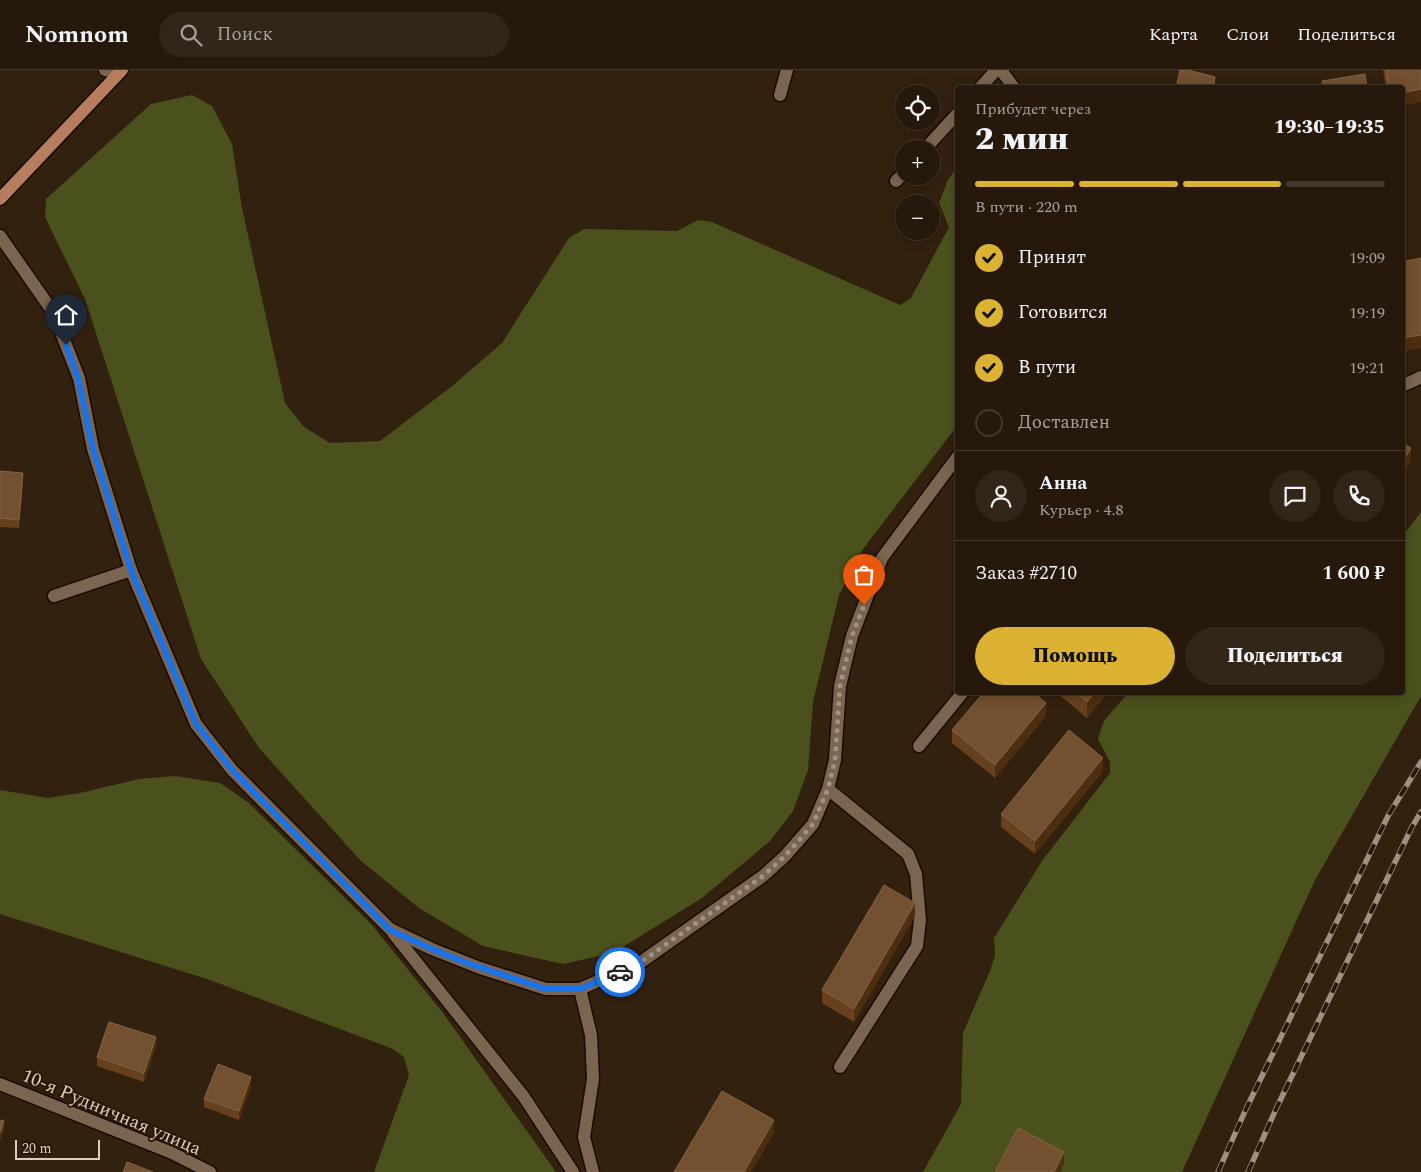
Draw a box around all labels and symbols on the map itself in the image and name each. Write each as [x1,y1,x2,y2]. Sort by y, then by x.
pin [45,294,87,345]
pin [843,554,885,605]
courier [595,947,645,997]
street label: 10-я Рудничная улица [17,1061,206,1164]
scale bar [15,1137,100,1160]

